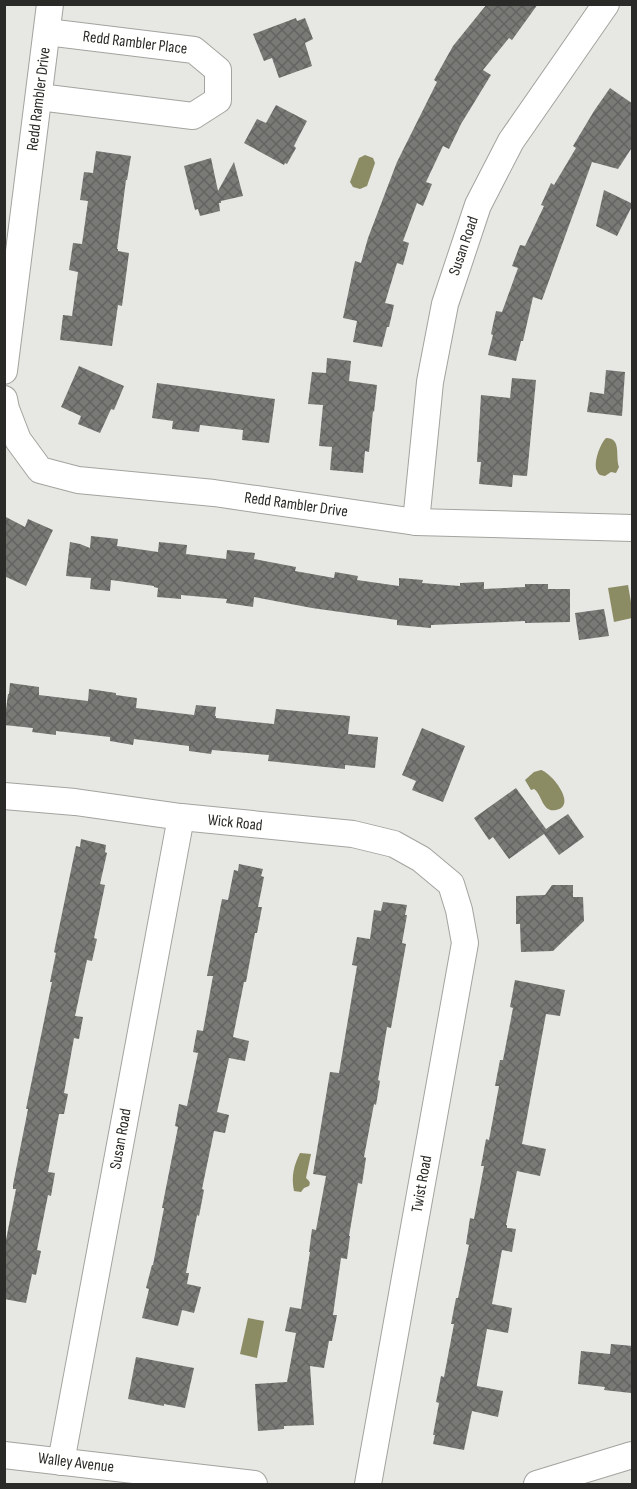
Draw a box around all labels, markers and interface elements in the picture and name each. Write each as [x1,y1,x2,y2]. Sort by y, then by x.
street label: Redd Rambler Place [82,27,188,59]
street label: Redd Rambler Drive [23,46,55,152]
street label: Susan Road [445,214,483,278]
street label: Redd Rambler Drive [243,488,349,522]
street label: Wick Road [207,811,263,835]
street label: Susan Road [106,1107,136,1171]
street label: Twist Road [408,1154,436,1214]
street label: Walley Avenue [37,1449,115,1477]

